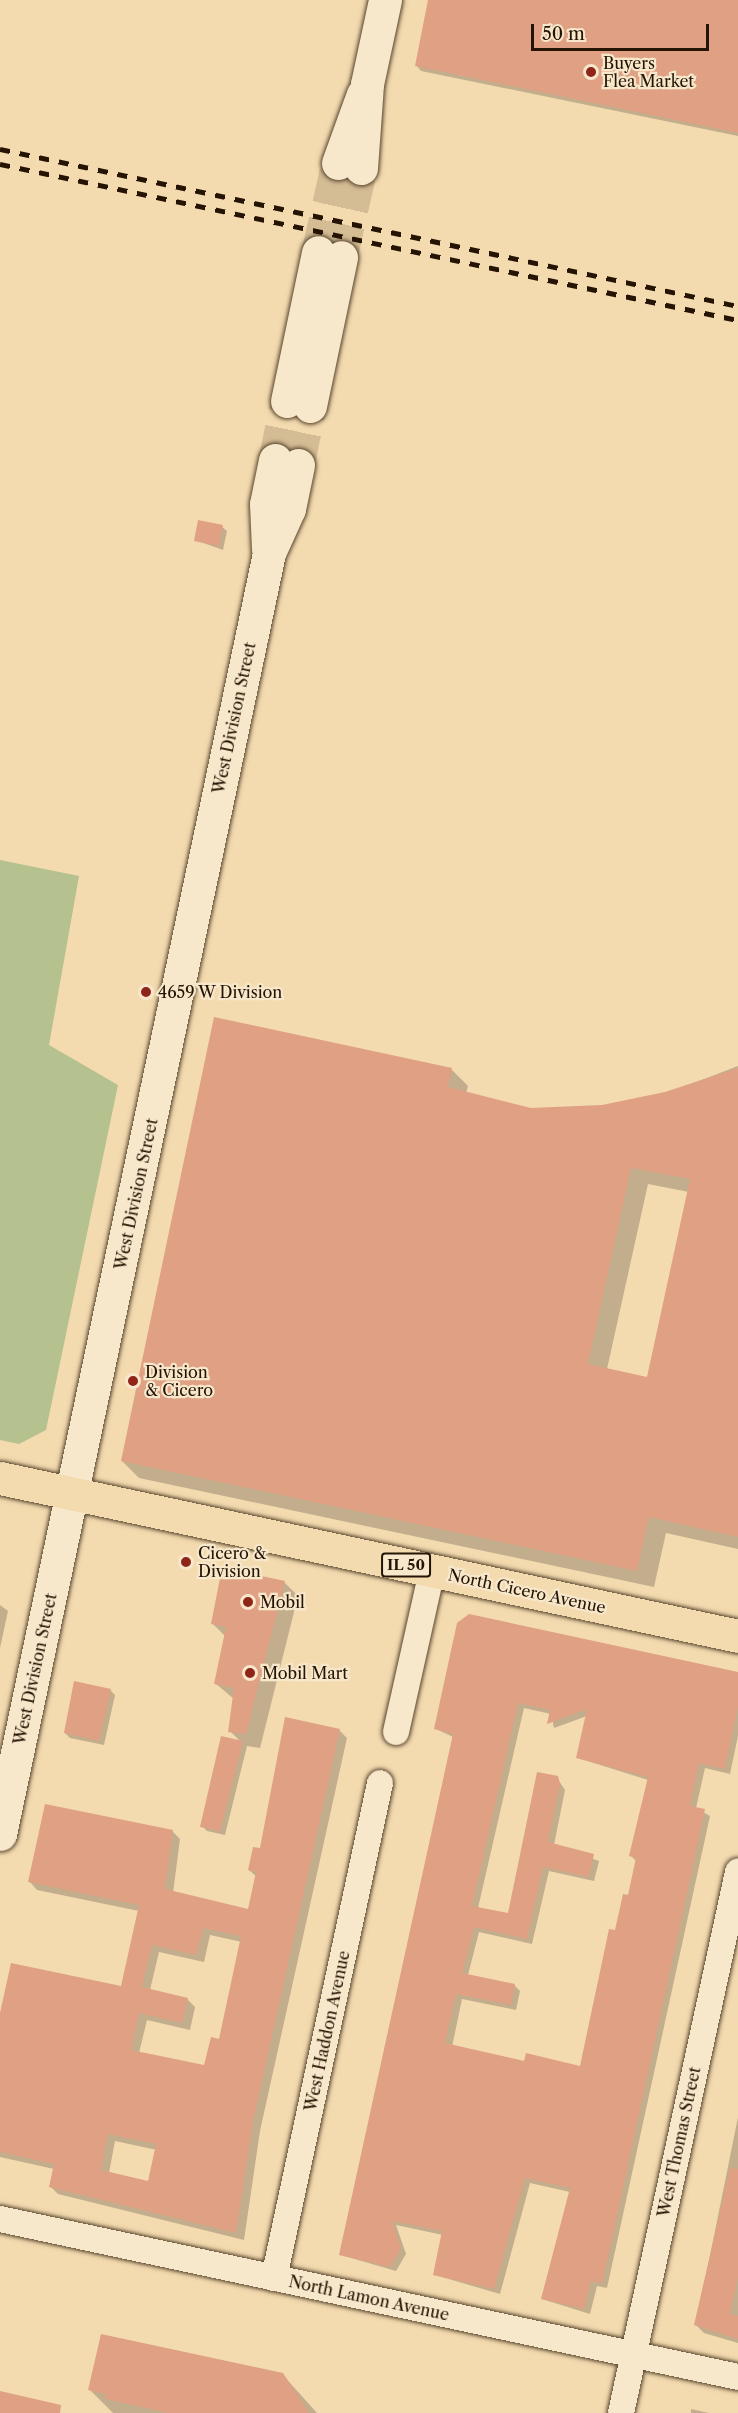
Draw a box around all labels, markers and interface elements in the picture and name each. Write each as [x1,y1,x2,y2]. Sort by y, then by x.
scale bar [534,12,712,50]
text: 50 m [542,23,585,45]
place label: Buyers Flea Market [603,53,694,91]
marker: Buyers Flea Market [584,65,598,79]
street label: West Division Street [209,641,259,795]
place label: 4659 W Division [158,982,284,1002]
marker: 4659 W Division [139,985,153,999]
street label: West Division Street [111,1117,161,1271]
place label: Division & Cicero [145,1362,213,1400]
marker: Division & Cicero [126,1374,140,1388]
place label: Cicero & Division [198,1543,266,1581]
road number: IL 50 [380,1553,432,1577]
marker: Cicero & Division [179,1555,193,1569]
street label: North Cicero Avenue [446,1565,608,1617]
street label: West Division Street [10,1592,60,1746]
place label: Mobil [260,1592,305,1612]
marker: Mobil [241,1595,255,1609]
place label: Mobil Mart [262,1663,348,1683]
marker: Mobil Mart [243,1666,257,1680]
street label: West Haddon Avenue [301,1949,353,2113]
street label: West Thomas Street [654,2065,704,2219]
street label: North Lamon Avenue [287,2272,451,2324]

